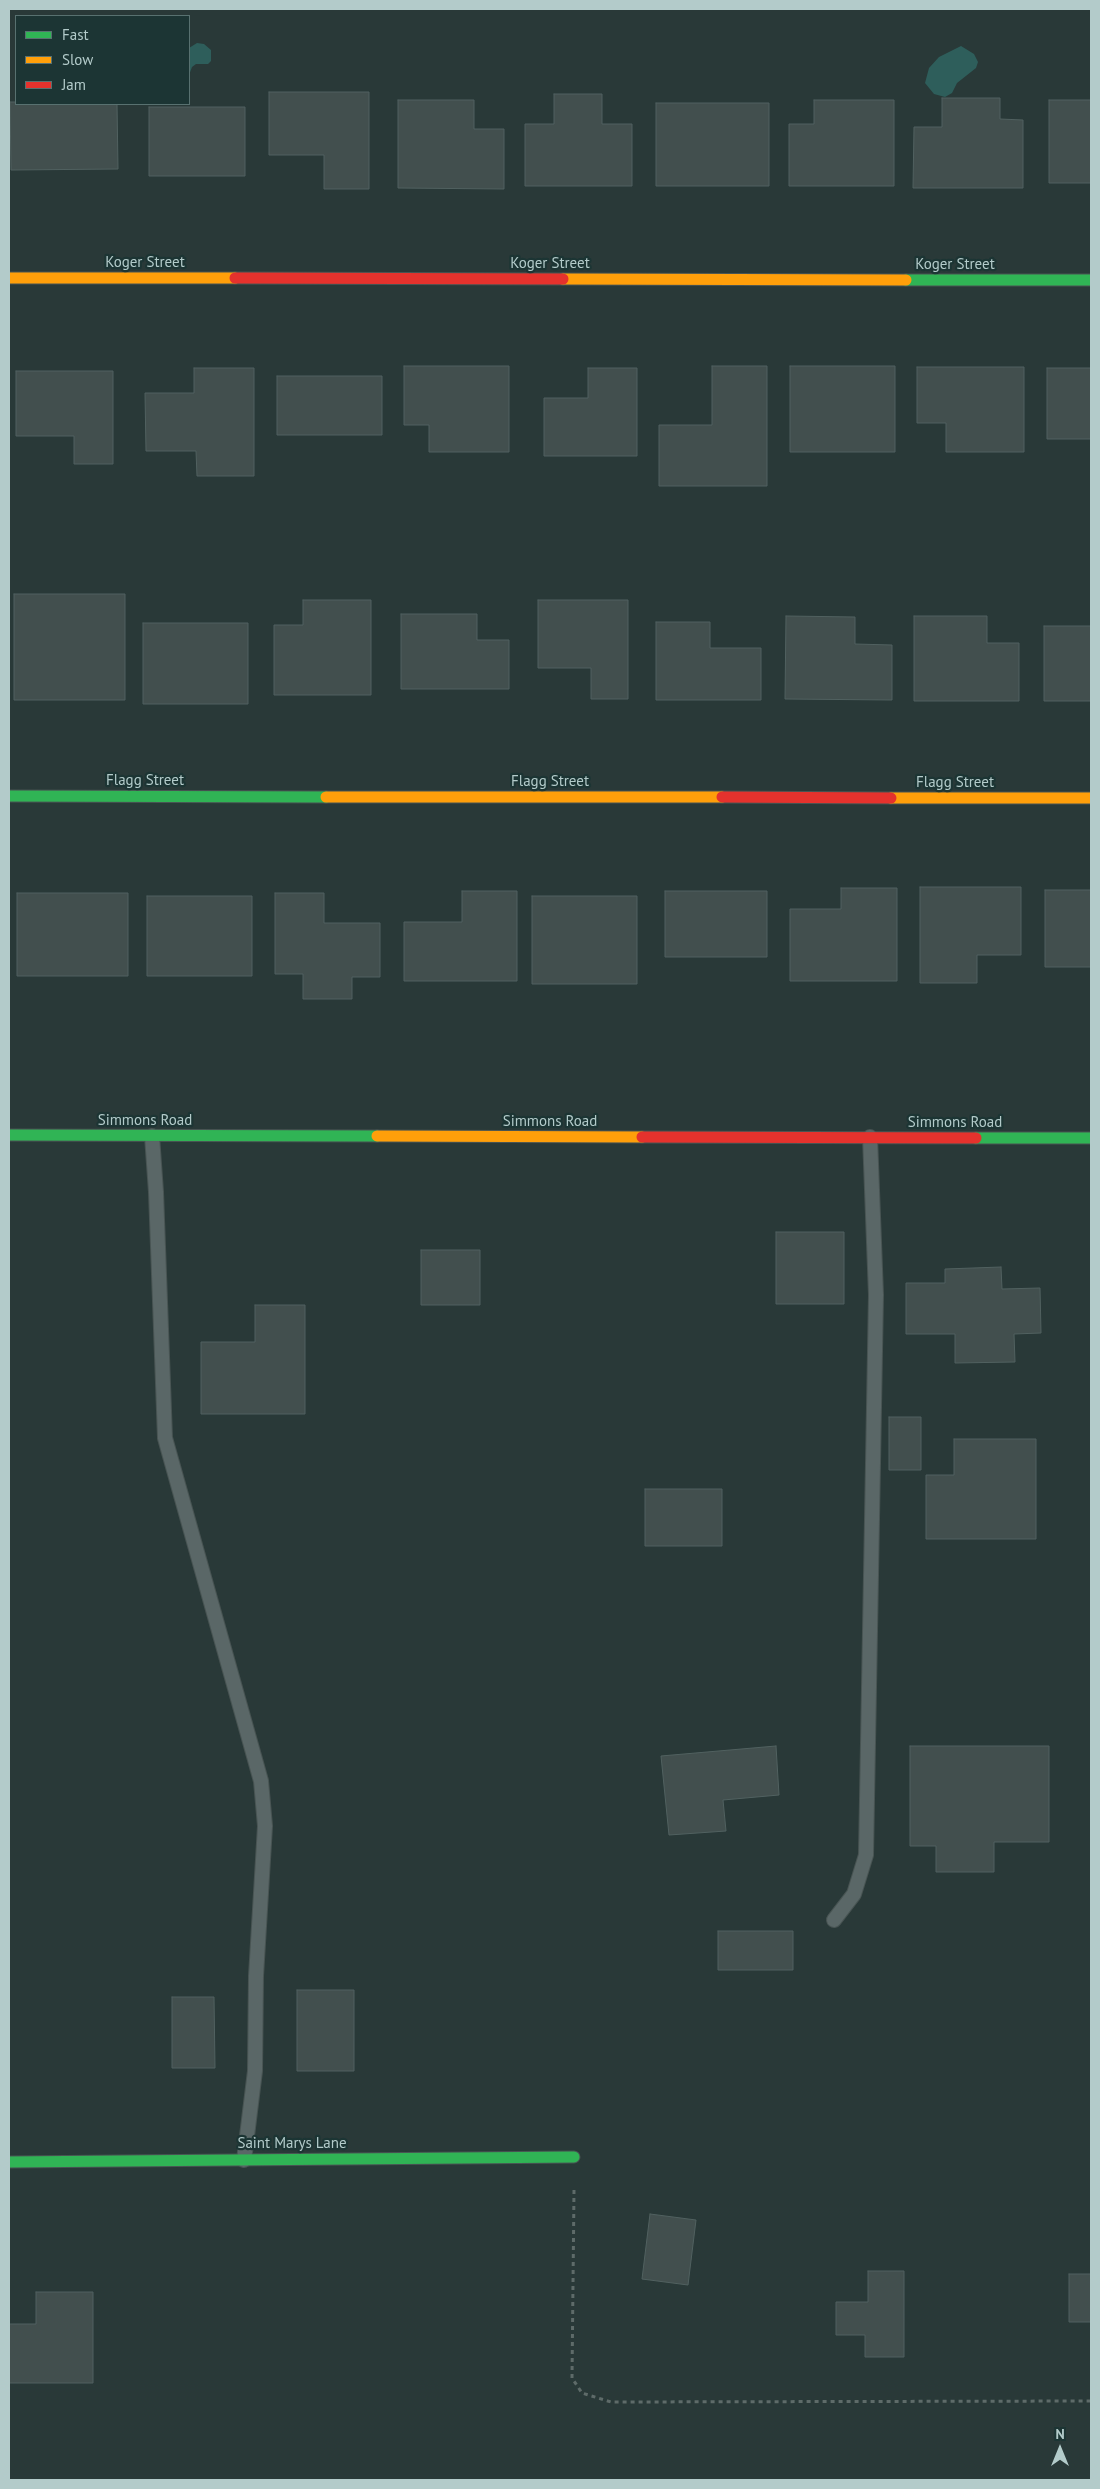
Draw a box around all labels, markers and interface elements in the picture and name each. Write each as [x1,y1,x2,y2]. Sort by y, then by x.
legend [15,15,190,105]
text: Fast [62,25,89,44]
text: Slow [62,50,93,69]
text: Jam [62,75,86,94]
street label: Koger Street [105,254,185,272]
street label: Koger Street [510,255,590,273]
street label: Koger Street [915,256,995,274]
street label: Flagg Street [106,772,184,790]
street label: Flagg Street [511,773,589,791]
street label: Flagg Street [916,774,994,792]
street label: Simmons Road [98,1112,192,1130]
street label: Simmons Road [503,1113,597,1131]
street label: Simmons Road [908,1114,1002,1132]
street label: Saint Marys Lane [237,2135,347,2153]
north arrow [1035,2424,1085,2474]
text: N [1055,2425,1065,2443]

